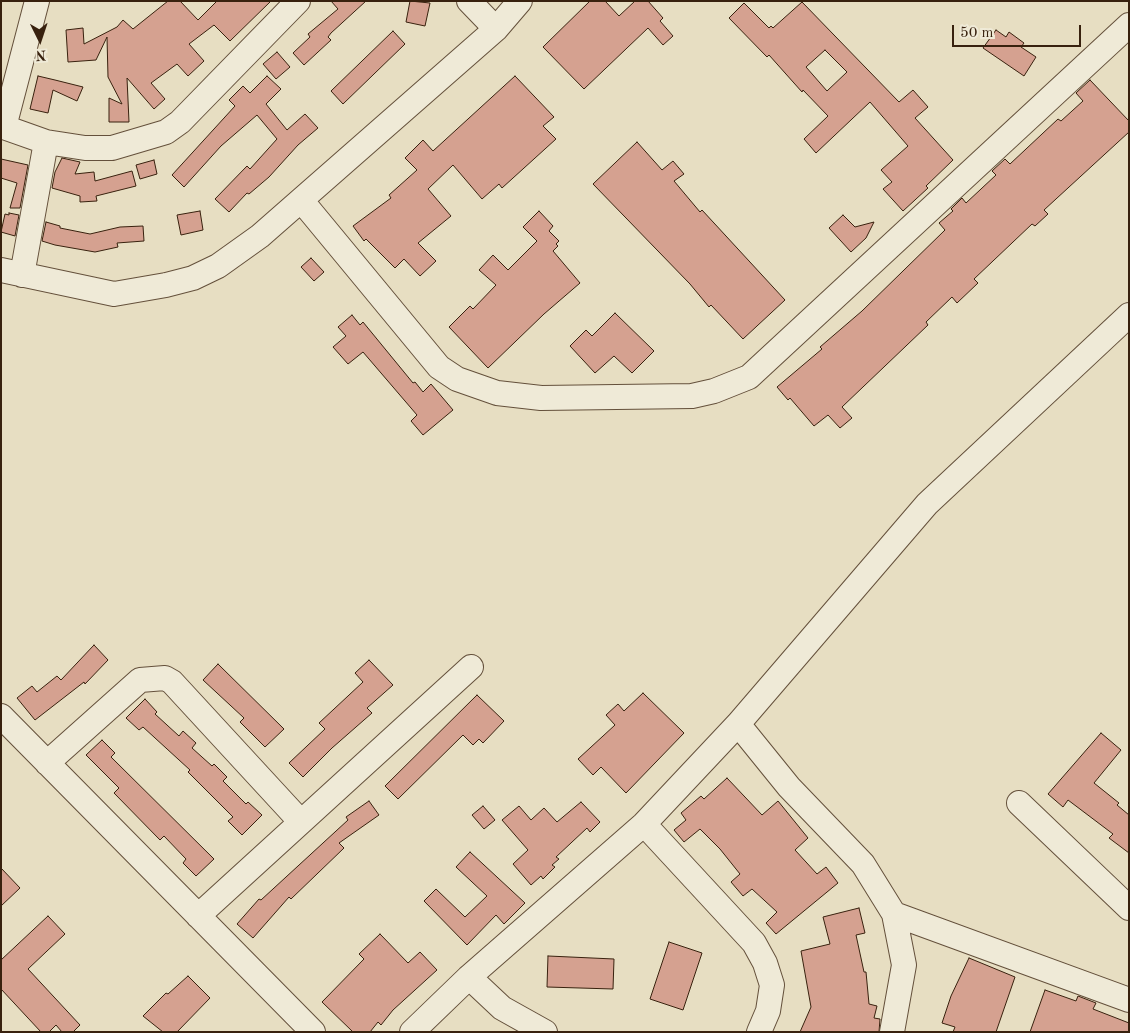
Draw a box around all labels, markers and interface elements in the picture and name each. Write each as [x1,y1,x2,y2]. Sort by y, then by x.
north arrow [15,15,65,65]
scale bar [955,15,1084,47]
text: 50 m [960,26,994,41]
text: N [35,48,47,62]

